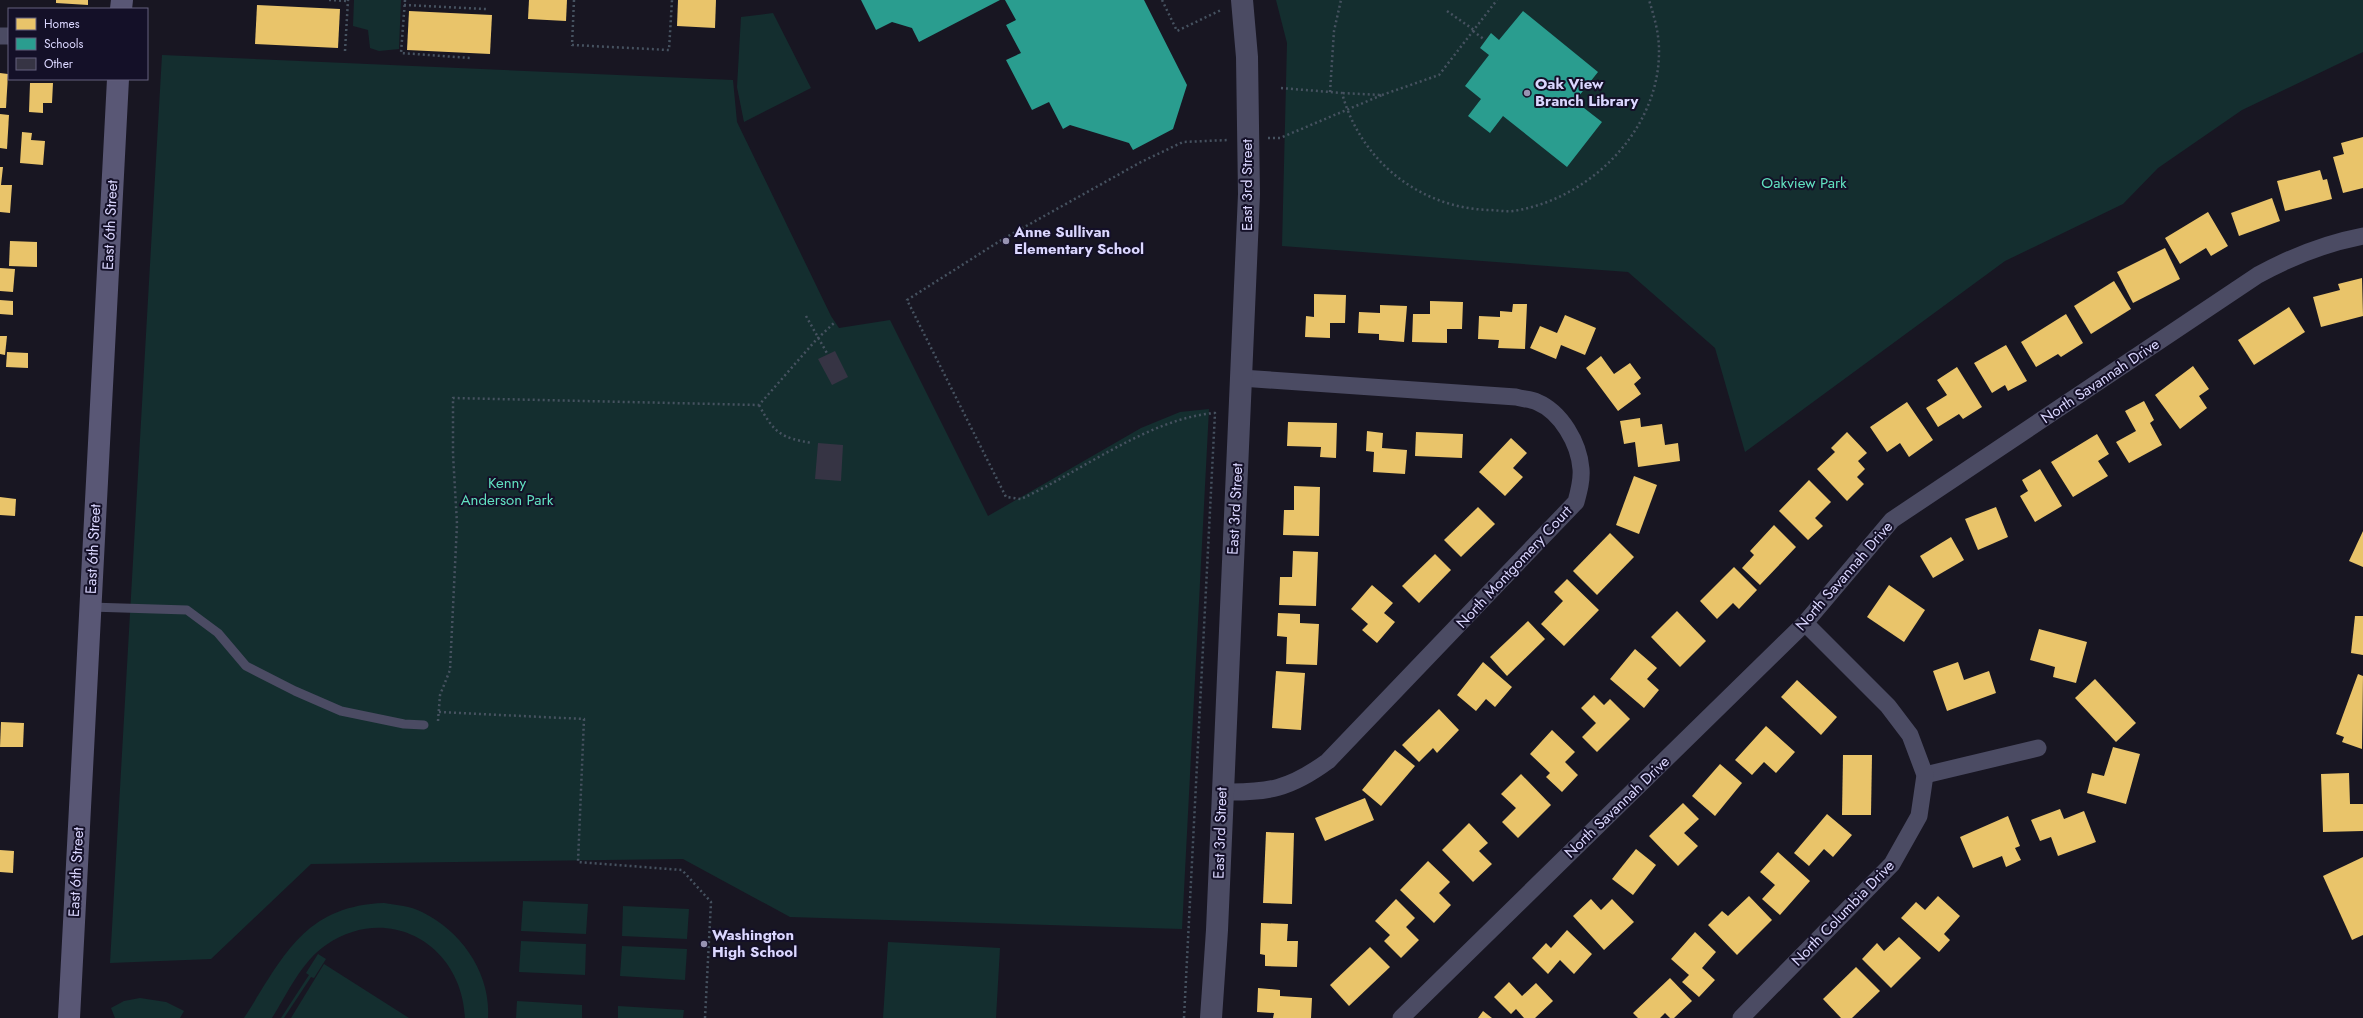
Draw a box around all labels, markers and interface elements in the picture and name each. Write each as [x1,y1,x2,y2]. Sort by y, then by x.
legend [8,8,148,80]
text: Homes [44,15,80,33]
text: Schools [44,35,83,53]
text: Other [44,55,74,73]
place label: Oak View Branch Library [1535,73,1638,112]
marker: Oak View Branch Library [1522,88,1532,98]
street label: East 3rd Street [1236,139,1258,231]
park label: Oakview Park [1761,172,1847,194]
street label: East 6th Street [97,179,123,271]
place label: Anne Sullivan Elementary School [1013,221,1144,260]
marker: Anne Sullivan Elementary School [1001,236,1011,246]
street label: North Savannah Drive [2036,333,2164,429]
street label: East 3rd Street [1222,462,1248,555]
park label: Kenny Anderson Park [461,472,554,511]
street label: North Montgomery Court [1451,500,1577,633]
street label: East 6th Street [80,503,106,595]
street label: North Savannah Drive [1790,516,1898,636]
street label: North Savannah Drive [1559,751,1675,863]
street label: East 3rd Street [1207,786,1233,879]
street label: East 6th Street [63,826,89,918]
street label: North Columbia Drive [1786,855,1900,971]
place label: Washington High School [712,924,797,963]
marker: Washington High School [699,939,709,949]

